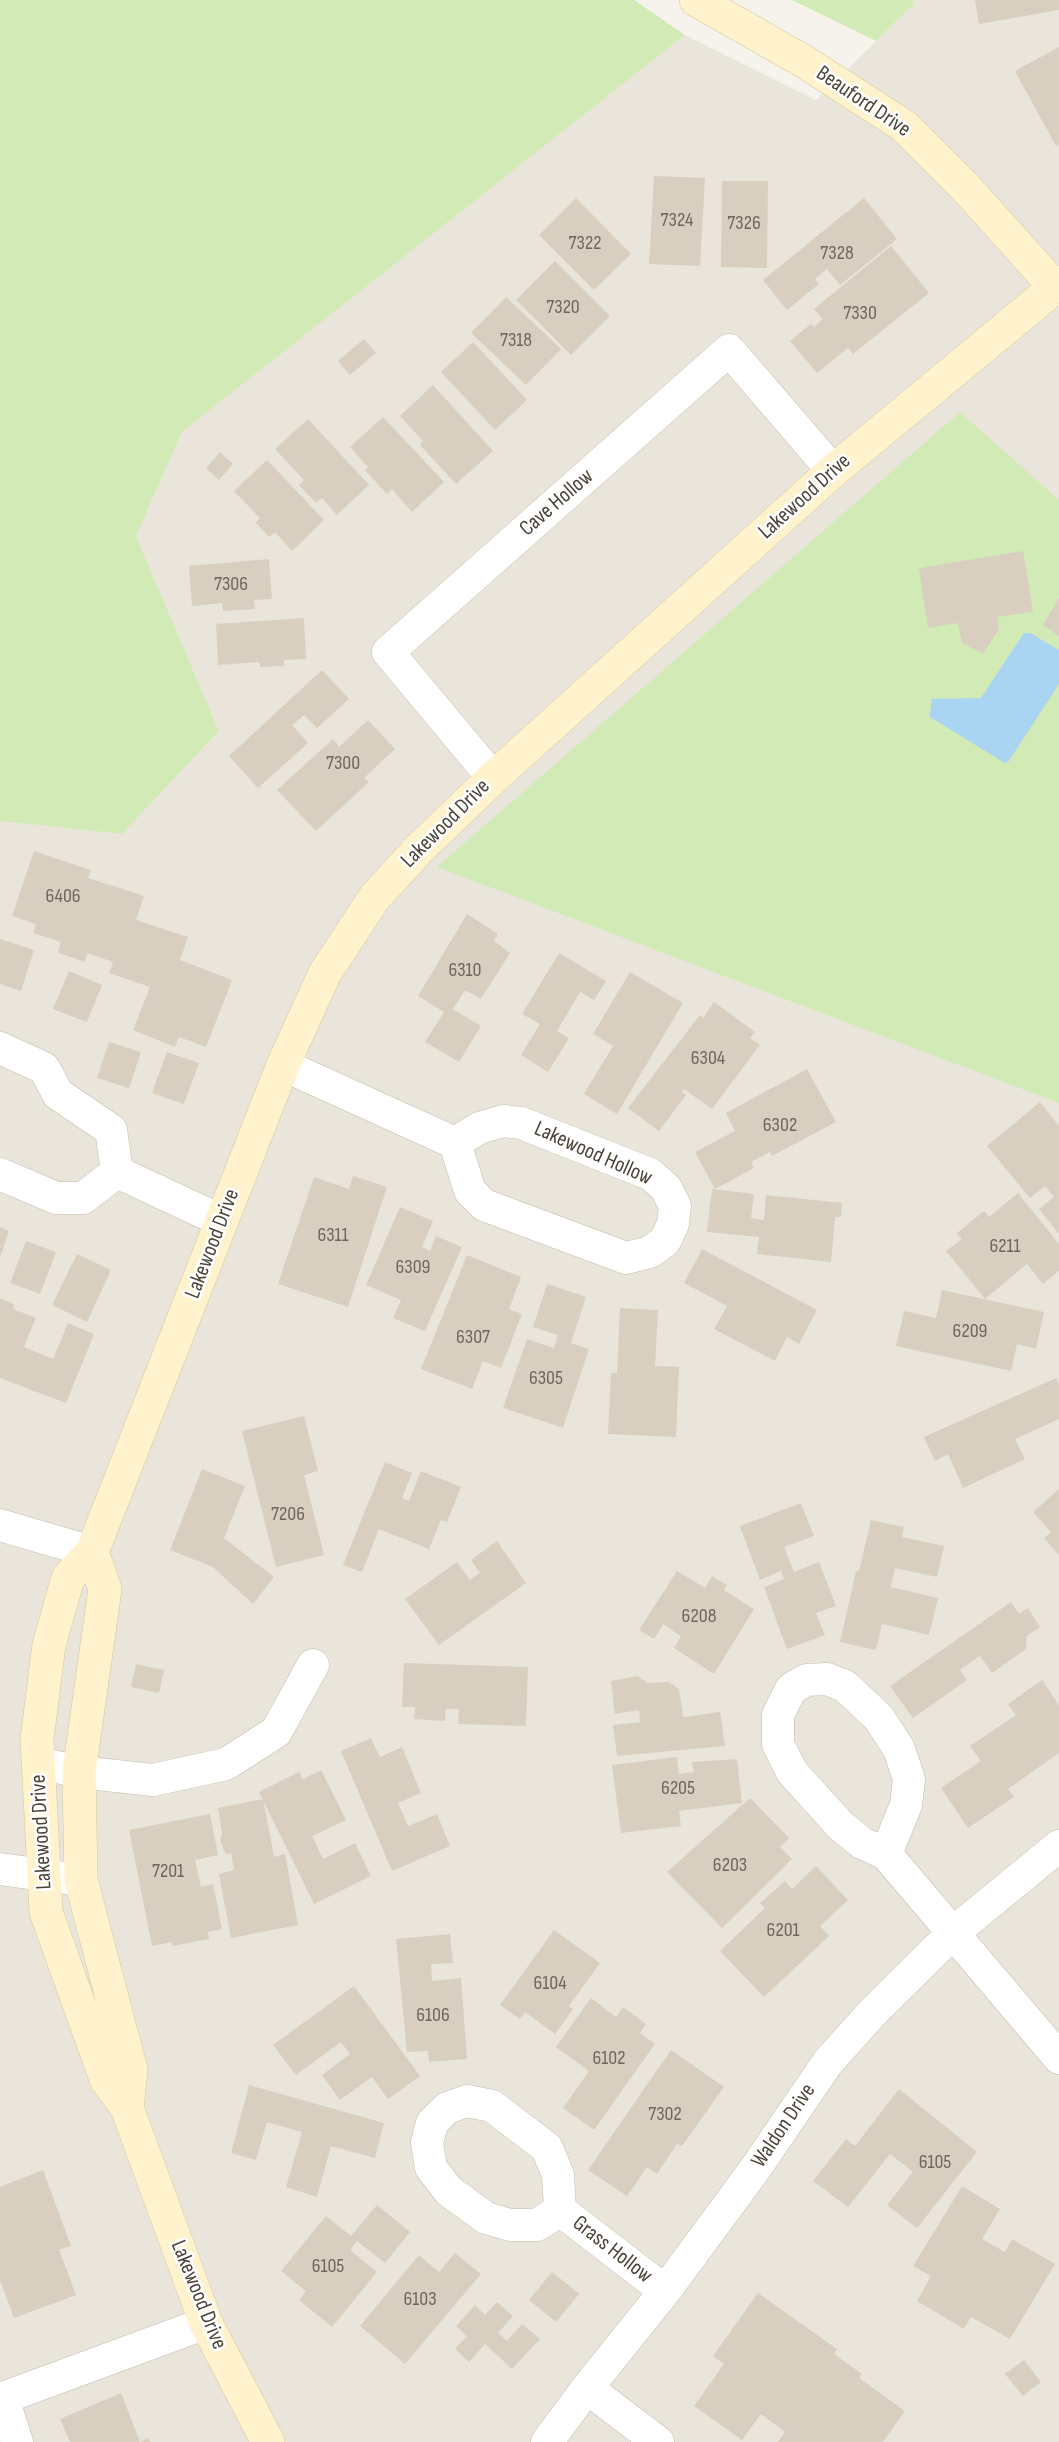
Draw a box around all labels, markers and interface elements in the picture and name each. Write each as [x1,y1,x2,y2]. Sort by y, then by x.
street label: Beauford Drive [811,61,915,143]
house number: 7324 [661,209,693,233]
house number: 7326 [727,212,761,236]
house number: 7322 [569,232,601,256]
house number: 7328 [820,242,854,266]
house number: 7320 [546,296,580,320]
house number: 7330 [843,302,877,326]
house number: 7318 [500,329,532,353]
street label: Lakewood Drive [753,449,857,545]
street label: Cave Hollow [515,464,599,542]
house number: 7306 [214,573,248,597]
house number: 7300 [326,752,360,776]
street label: Lakewood Drive [396,774,496,874]
house number: 6406 [45,885,81,909]
house number: 6310 [448,959,482,983]
house number: 6304 [691,1047,725,1071]
house number: 6302 [763,1114,797,1138]
street label: Lakewood Hollow [530,1116,656,1192]
street label: Lakewood Drive [180,1186,246,1302]
house number: 6311 [317,1224,349,1248]
house number: 6211 [989,1235,1021,1259]
house number: 6309 [396,1256,430,1280]
house number: 6209 [953,1320,987,1344]
house number: 6307 [456,1326,490,1350]
house number: 6305 [529,1367,563,1391]
house number: 7206 [271,1503,305,1527]
house number: 6208 [682,1605,716,1629]
street label: Lakewood Drive [26,1774,58,1890]
house number: 6205 [661,1777,695,1801]
house number: 6203 [713,1854,747,1878]
house number: 7201 [152,1860,184,1884]
house number: 6201 [766,1919,800,1943]
house number: 6104 [533,1972,567,1996]
house number: 6106 [416,2004,450,2028]
house number: 6102 [593,2047,625,2071]
street label: Waldon Drive [746,2079,822,2173]
house number: 7302 [648,2103,682,2127]
house number: 6105 [919,2151,951,2175]
street label: Grass Hollow [567,2211,657,2289]
street label: Lakewood Drive [164,2237,232,2353]
house number: 6105 [312,2255,344,2279]
house number: 6103 [403,2288,437,2312]

